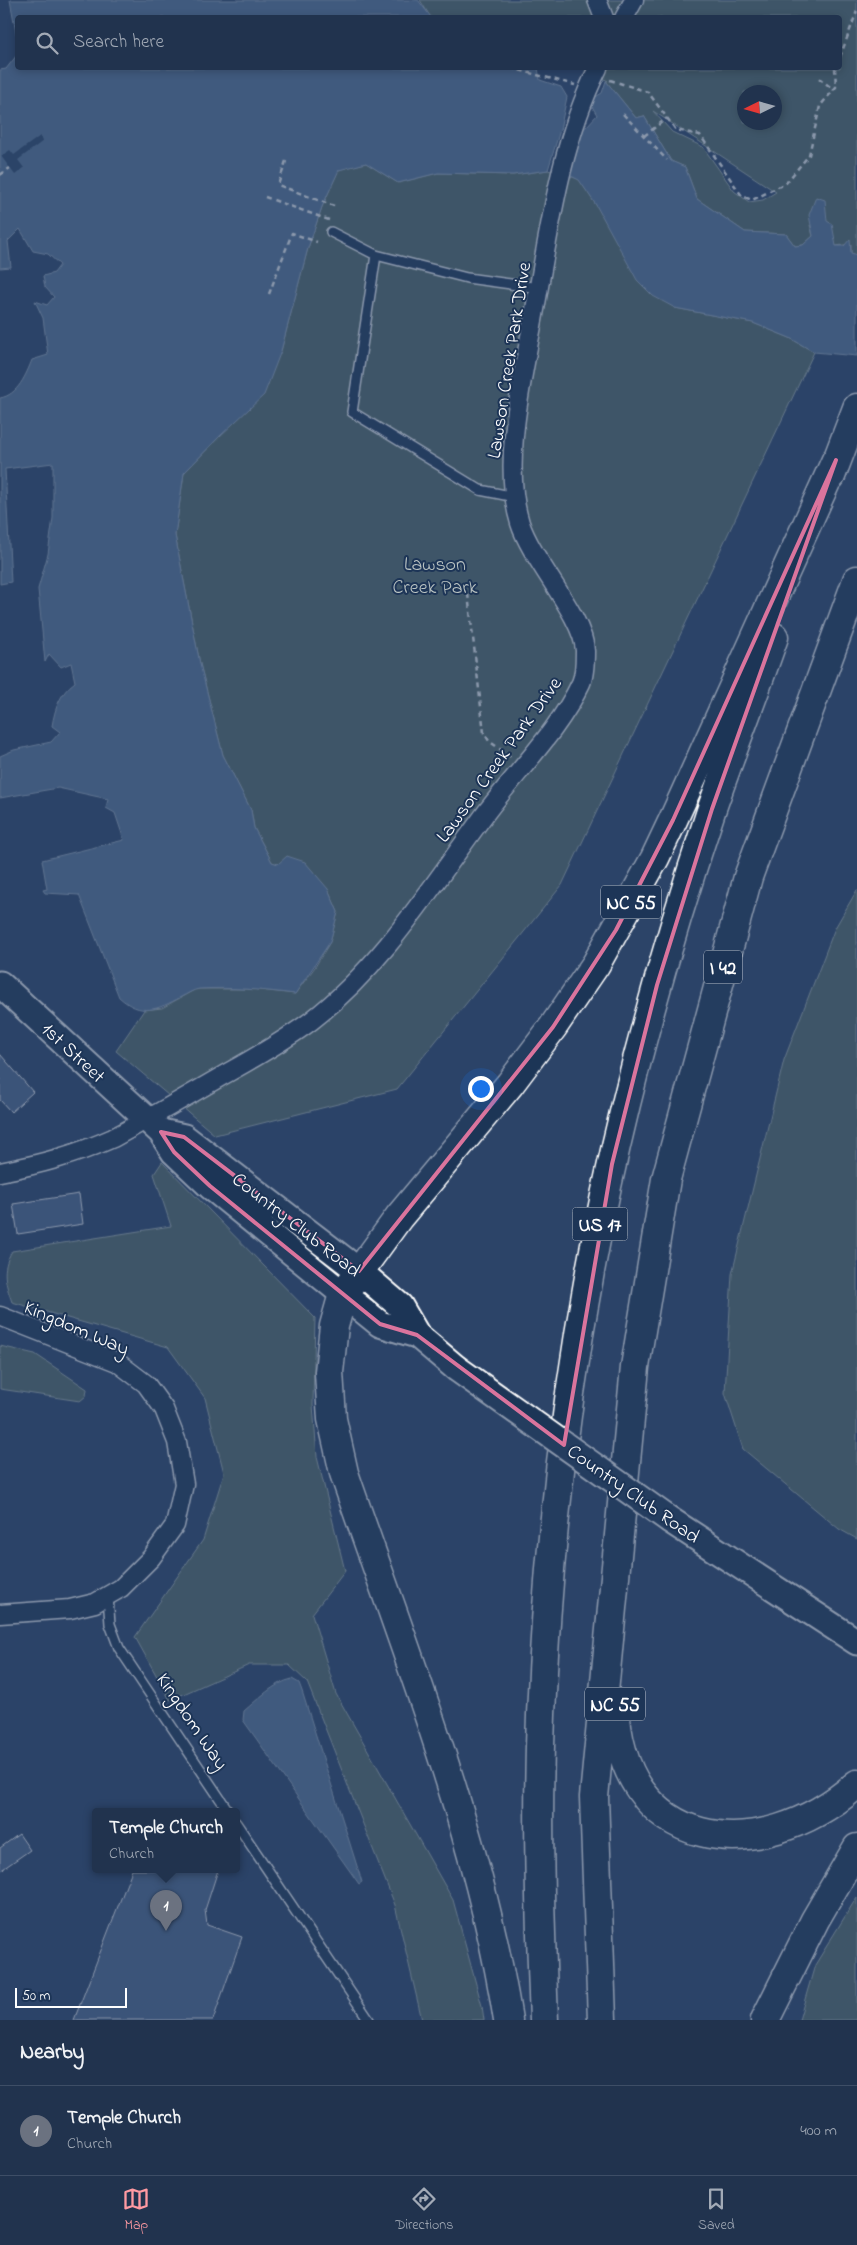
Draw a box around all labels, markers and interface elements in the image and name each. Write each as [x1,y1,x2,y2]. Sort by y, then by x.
search box [15,15,842,70]
icon: search [33,29,61,57]
text: Search here [73,29,164,56]
north arrow [737,85,782,130]
street label: Lawson Creek Park Drive [481,260,540,461]
park label: Lawson Creek Park [393,551,478,603]
street label: Lawson Creek Park Drive [430,672,570,849]
road number: NC 55 [601,886,661,919]
road number: I 42 [704,950,742,984]
street label: 1st Street [34,1016,111,1091]
your location [468,1076,494,1102]
street label: Country Club Road [225,1166,366,1286]
road number: US 17 [572,1208,628,1240]
street label: Kingdom Way [19,1294,133,1365]
street label: Country Club Road [560,1438,705,1552]
street label: Kingdom Way [147,1668,234,1777]
road number: NC 55 [585,1688,645,1720]
popup [92,1808,240,1873]
text: Temple Church [109,1815,223,1842]
text: Church [109,1842,154,1866]
pin: 1 [150,1890,182,1931]
scale bar [15,1985,128,2008]
text: 50 m [22,1986,50,2007]
text: Nearby [20,2038,84,2068]
text: Temple Church [67,2105,181,2132]
text: 1 [33,2119,39,2143]
text: 400 m [800,2119,837,2143]
text: Church [67,2132,112,2156]
tab: Map [122,2185,150,2236]
tab: Directions [395,2185,453,2236]
tab: Saved [698,2185,735,2236]

